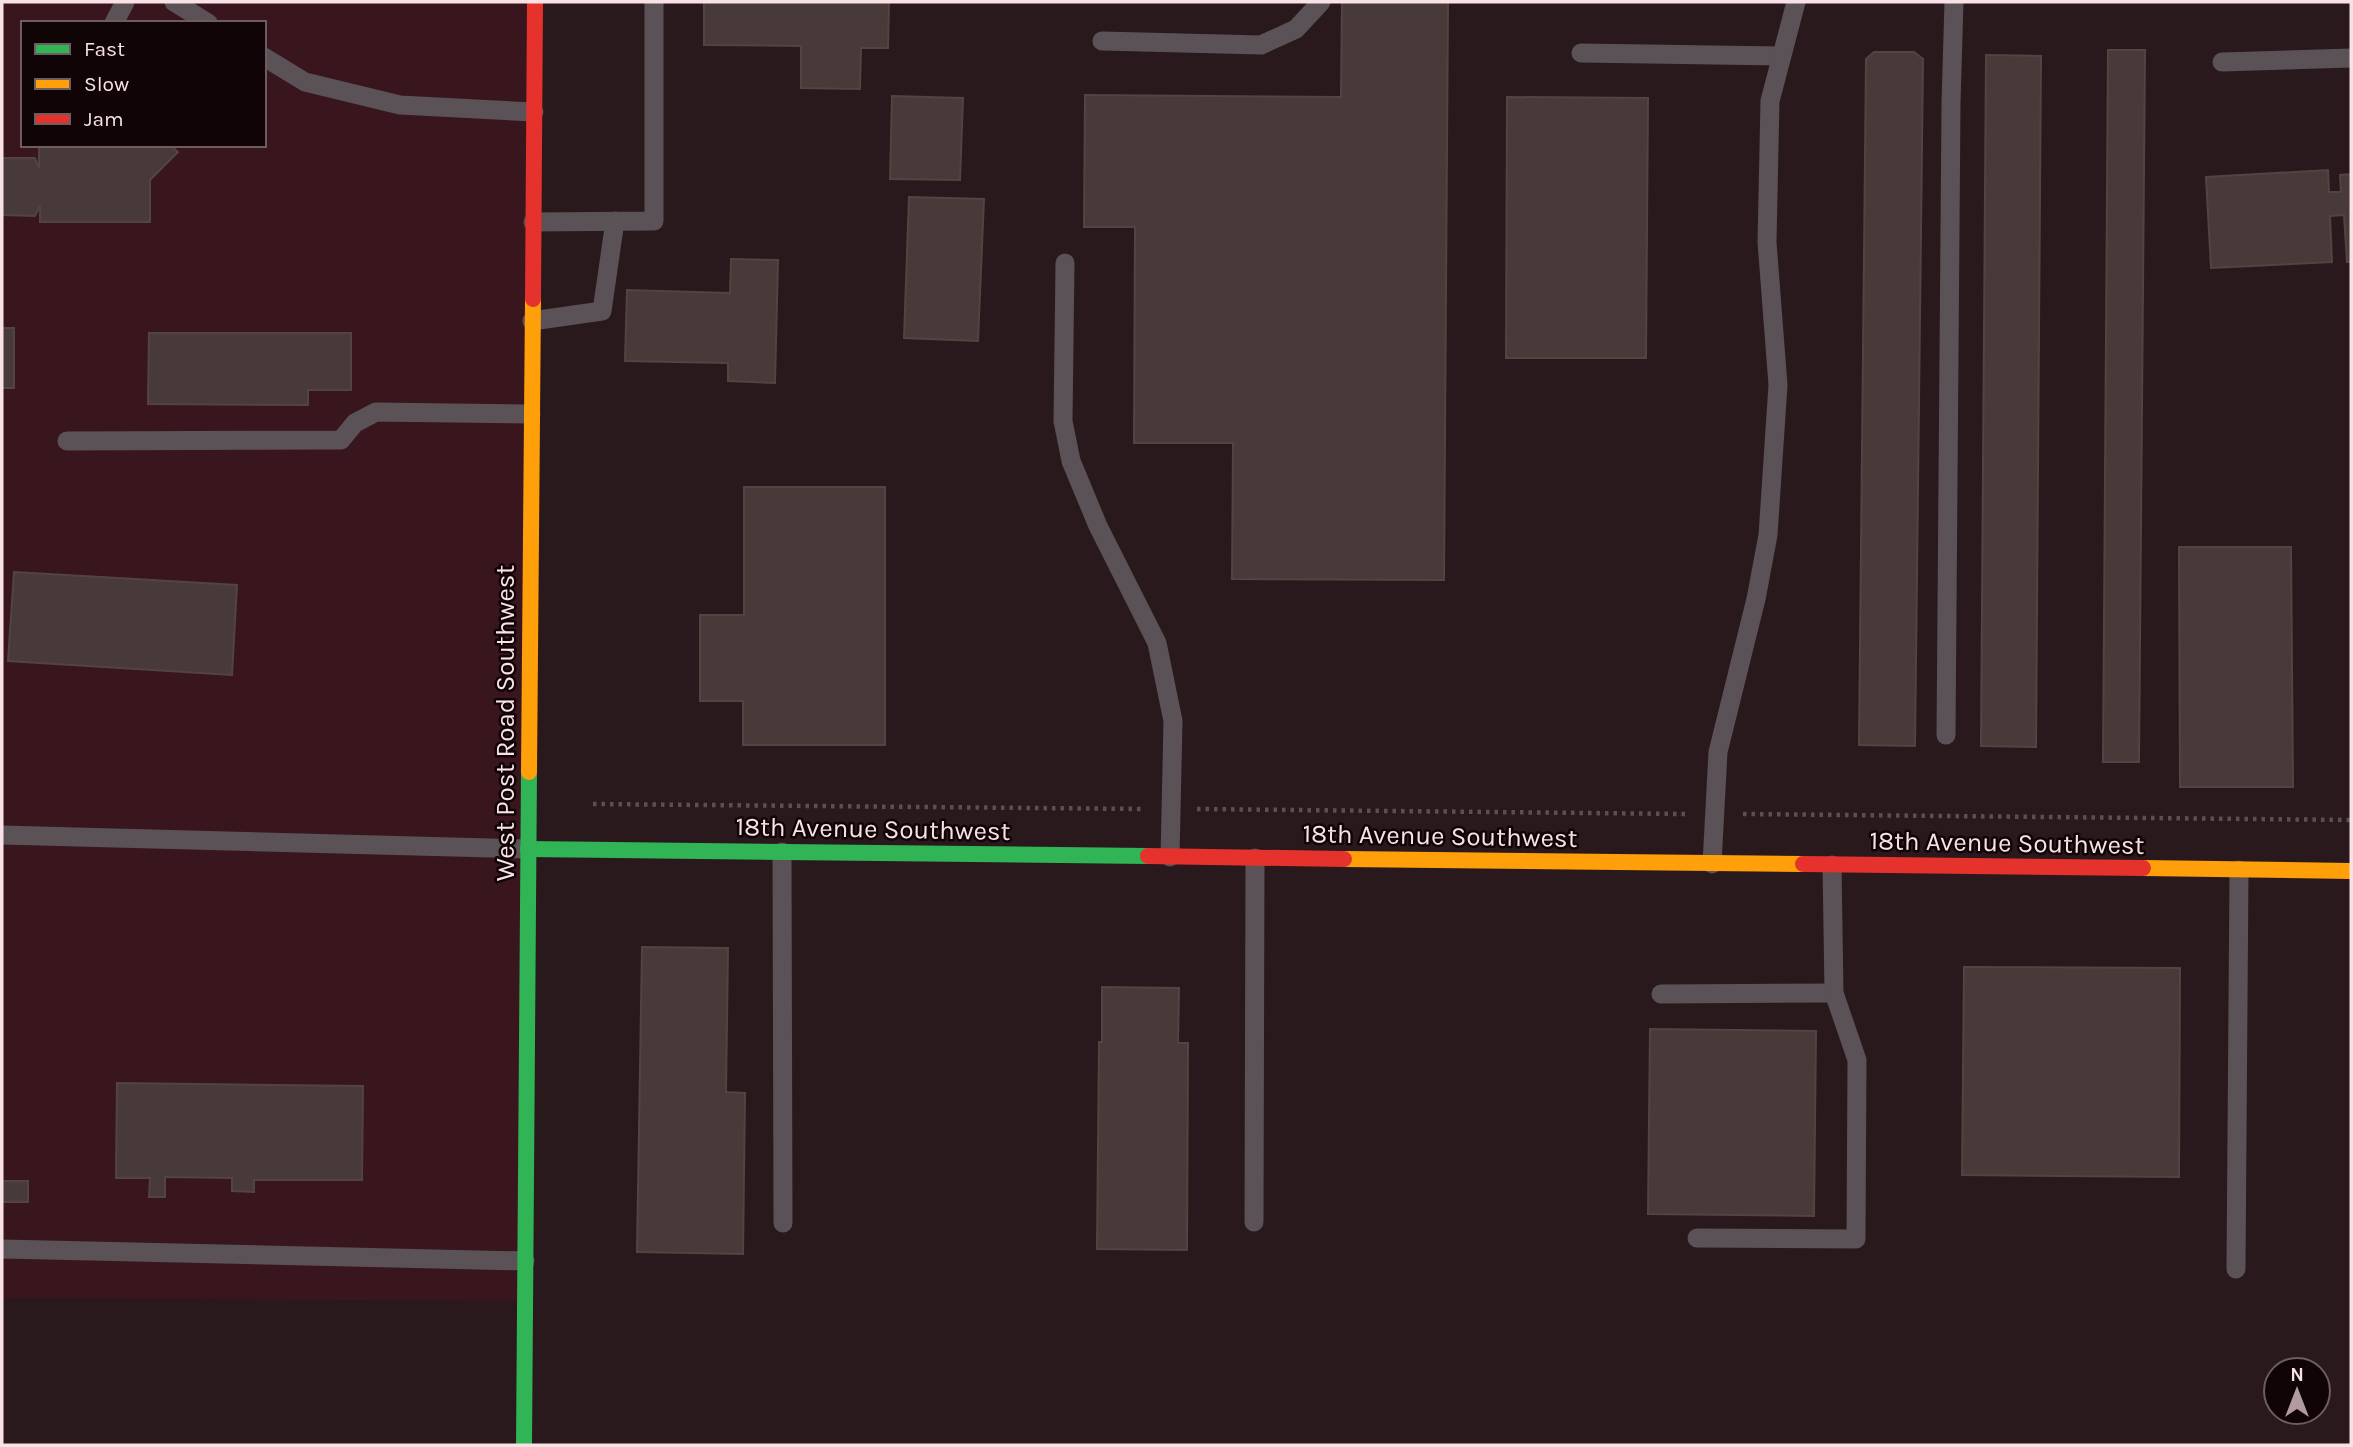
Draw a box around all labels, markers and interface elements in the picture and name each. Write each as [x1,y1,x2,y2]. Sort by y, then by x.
legend [21,21,266,147]
text: Fast [84,37,125,61]
text: Slow [84,72,129,96]
text: Jam [84,107,124,131]
street label: West Post Road Southwest [490,565,521,881]
street label: 18th Avenue Southwest [735,811,1011,847]
street label: 18th Avenue Southwest [1302,818,1578,854]
street label: 18th Avenue Southwest [1869,825,2145,861]
north arrow [2262,1356,2332,1426]
text: N [2290,1364,2304,1386]

